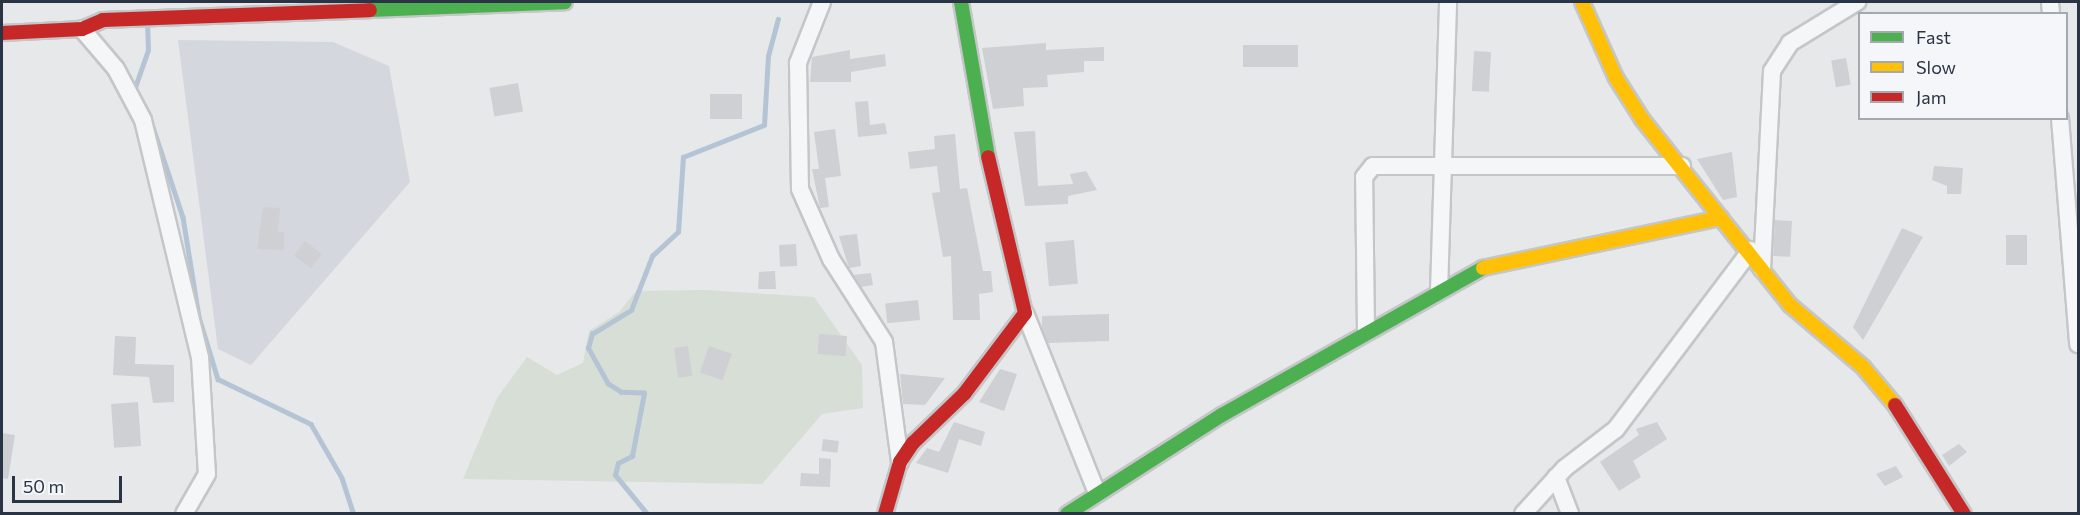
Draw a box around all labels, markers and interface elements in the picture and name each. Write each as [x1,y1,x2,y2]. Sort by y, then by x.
legend [1858,12,2068,120]
text: Fast [1916,26,1951,48]
text: Slow [1916,56,1956,78]
text: Jam [1916,86,1946,108]
scale bar [15,464,124,502]
text: 50 m [23,475,64,497]

